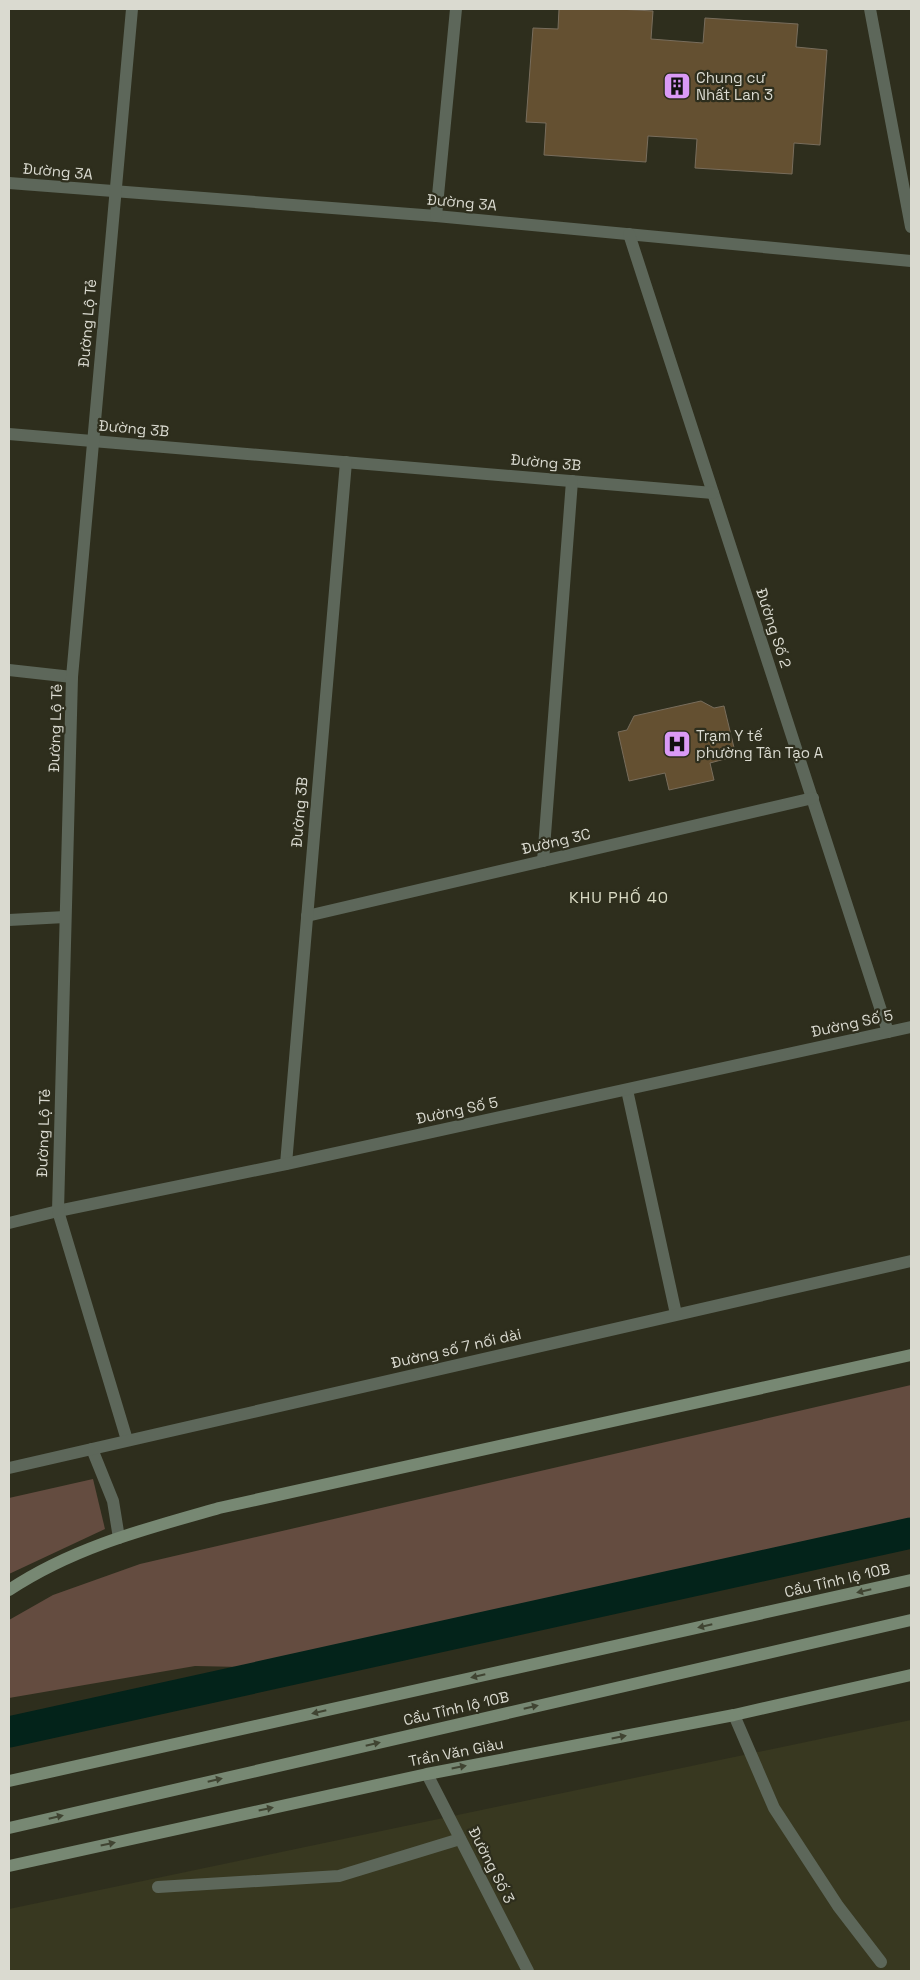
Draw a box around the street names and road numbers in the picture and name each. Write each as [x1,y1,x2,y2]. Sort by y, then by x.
street label: Đường 3A [22,158,94,184]
street label: Đường 3A [426,189,498,215]
street label: Đường Lộ Tẻ [74,278,100,368]
street label: Đường 3B [98,415,170,441]
street label: Đường 3B [510,449,582,475]
street label: Đường Số 2 [752,586,796,670]
street label: Đường Lộ Tẻ [44,683,66,773]
street label: Đường 3B [286,776,312,848]
street label: Đường 3C [520,824,592,858]
street label: Đường Số 5 [809,1005,895,1041]
street label: Đường Lộ Tẻ [32,1088,54,1178]
street label: Đường Số 5 [414,1092,500,1128]
street label: Đường số 7 nối dài [389,1324,523,1372]
street label: Cầu Tỉnh lộ 10B [782,1559,892,1601]
street label: Cầu Tỉnh lộ 10B [401,1687,511,1729]
street label: Trần Văn Giàu [407,1733,505,1771]
street label: Đường Số 3 [465,1824,519,1906]

